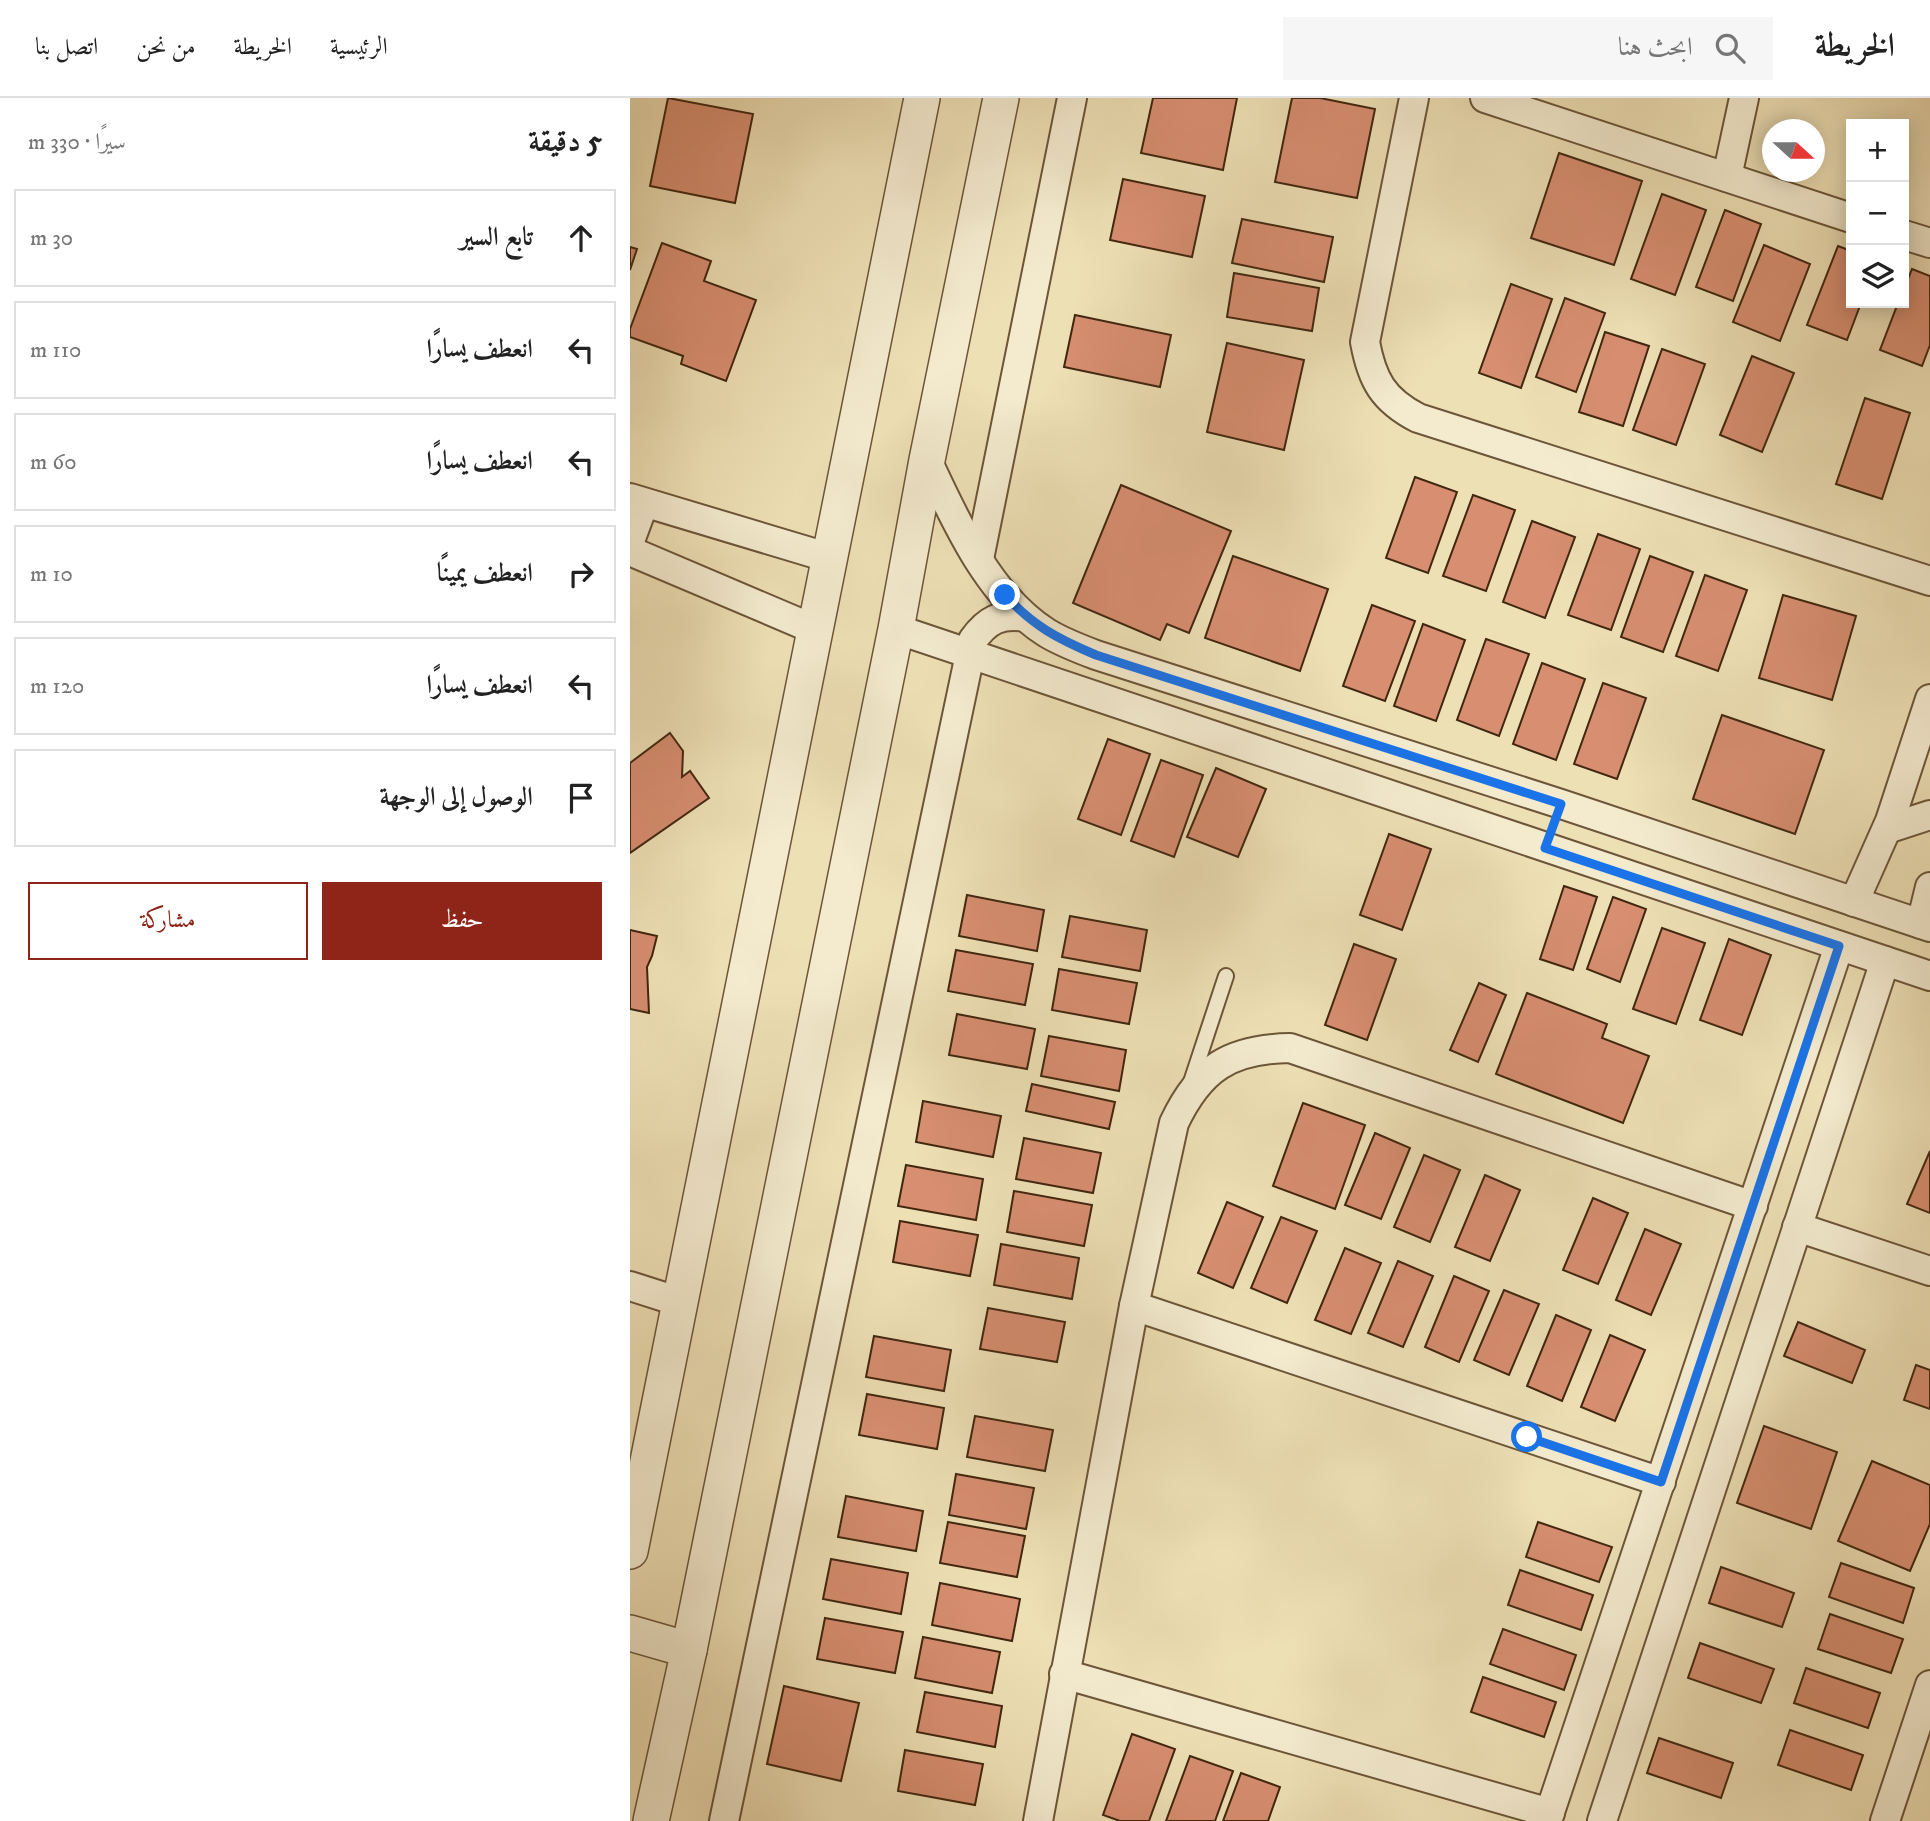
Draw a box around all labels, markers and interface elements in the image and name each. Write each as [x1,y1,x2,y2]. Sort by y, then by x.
search box [1283,17,1773,80]
text: الخريطة [1815,26,1895,67]
icon: search [1711,29,1749,67]
text: ابحث هنا [1618,31,1693,64]
text: اتصل بنا [35,32,98,62]
text: من نحن [136,32,196,62]
text: الخريطة [234,32,292,62]
text: الرئيسية [330,32,388,62]
north arrow [1762,119,1825,182]
map controls [1846,119,1909,308]
button: + [1846,119,1909,182]
text: 5 دقيقة [528,124,602,161]
text: سيرًا · 330 m [28,128,126,157]
button: − [1846,182,1909,245]
icon: ahead [562,219,600,257]
text: تابع السير [460,221,533,254]
text: 30 m [30,224,73,253]
button: layers [1846,245,1909,308]
icon: left [562,331,600,369]
text: انعطف يسارًا [426,333,533,366]
text: 110 m [30,336,81,365]
icon: left [562,443,600,481]
text: انعطف يسارًا [426,445,533,478]
text: 60 m [30,448,77,477]
icon: right [562,555,600,593]
text: انعطف يمينًا [437,557,533,590]
text: 10 m [30,560,73,589]
route end [989,579,1020,610]
icon: left [562,667,600,705]
text: انعطف يسارًا [426,669,533,702]
text: 120 m [30,672,84,701]
icon: arrive [562,779,600,817]
text: الوصول إلى الوجهة [379,781,533,814]
button: مشاركة [28,882,308,960]
button: حفظ [322,882,602,960]
route start [1511,1421,1542,1452]

